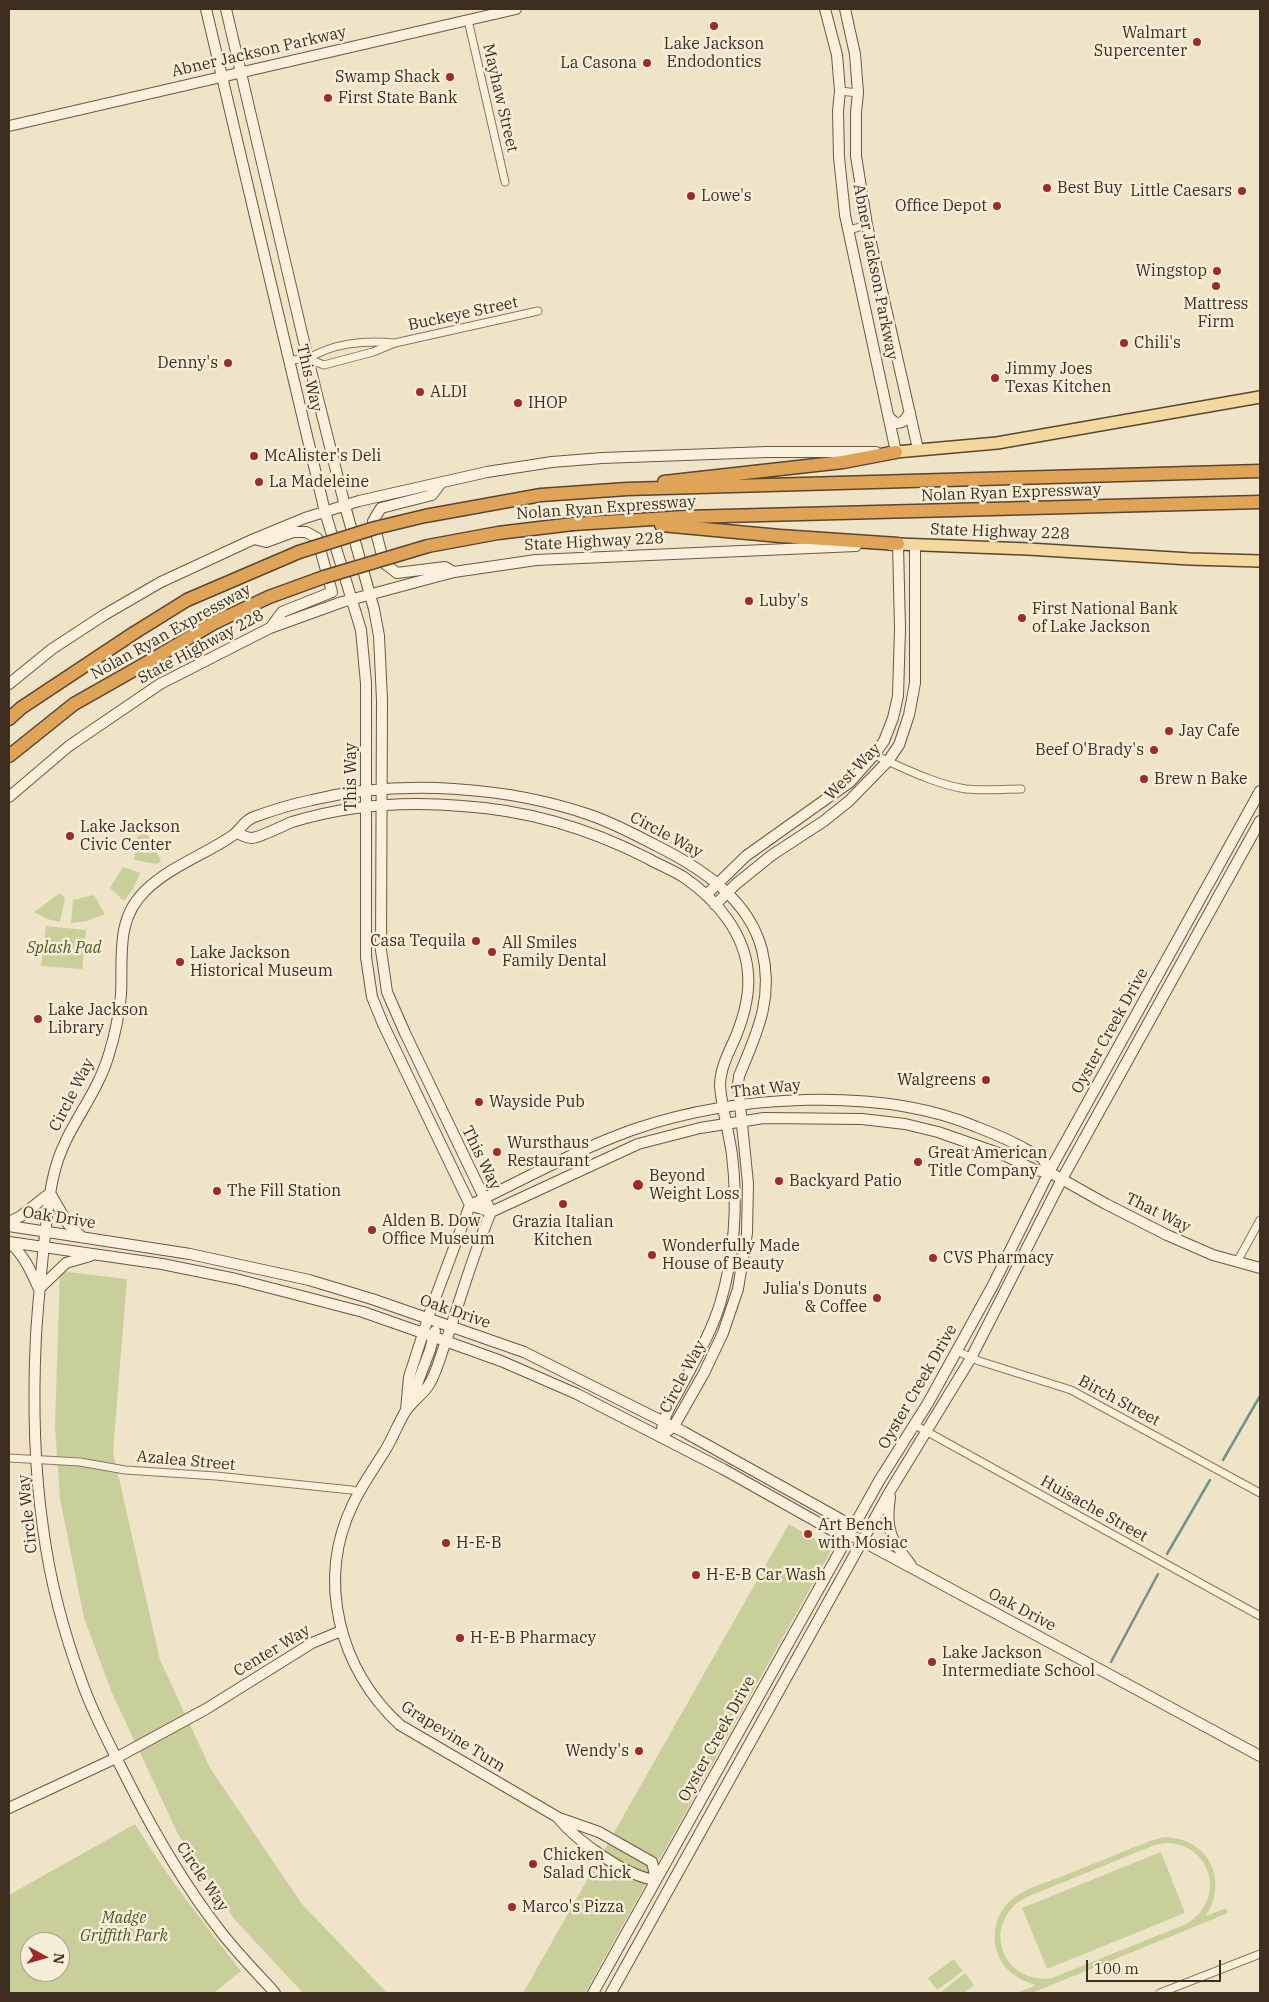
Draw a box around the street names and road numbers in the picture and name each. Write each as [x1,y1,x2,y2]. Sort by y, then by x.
street label: Abner Jackson Parkway [170,23,348,81]
street label: Mayhaw Street [478,42,522,154]
street label: Abner Jackson Parkway [849,182,901,362]
street label: Buckeye Street [406,293,520,335]
street label: This Way [292,342,326,414]
street label: Nolan Ryan Expressway [921,480,1101,506]
street label: Nolan Ryan Expressway [515,492,697,524]
street label: State Highway 228 [930,520,1070,544]
street label: State Highway 228 [524,529,664,555]
street label: Nolan Ryan Expressway [88,580,254,684]
street label: State Highway 228 [135,606,267,688]
street label: West Way [821,739,885,805]
street label: This Way [341,743,361,811]
street label: Circle Way [626,808,706,862]
street label: Oyster Creek Drive [1068,965,1152,1097]
street label: Circle Way [45,1055,99,1135]
street label: That Way [730,1076,802,1102]
street label: This Way [457,1123,505,1193]
street label: That Way [1122,1189,1194,1237]
street label: Oak Drive [21,1203,97,1233]
street label: Oak Drive [417,1291,493,1333]
street label: Oyster Creek Drive [875,1321,961,1453]
street label: Circle Way [656,1337,710,1417]
street label: Birch Street [1075,1371,1163,1431]
street label: Azalea Street [136,1447,236,1475]
street label: Huisache Street [1037,1472,1151,1546]
street label: Circle Way [14,1473,42,1555]
street label: Oak Drive [985,1584,1059,1636]
street label: Center Way [230,1621,314,1681]
street label: Oyster Creek Drive [675,1673,759,1805]
street label: Grapevine Turn [397,1697,509,1777]
street label: Circle Way [172,1839,232,1915]

